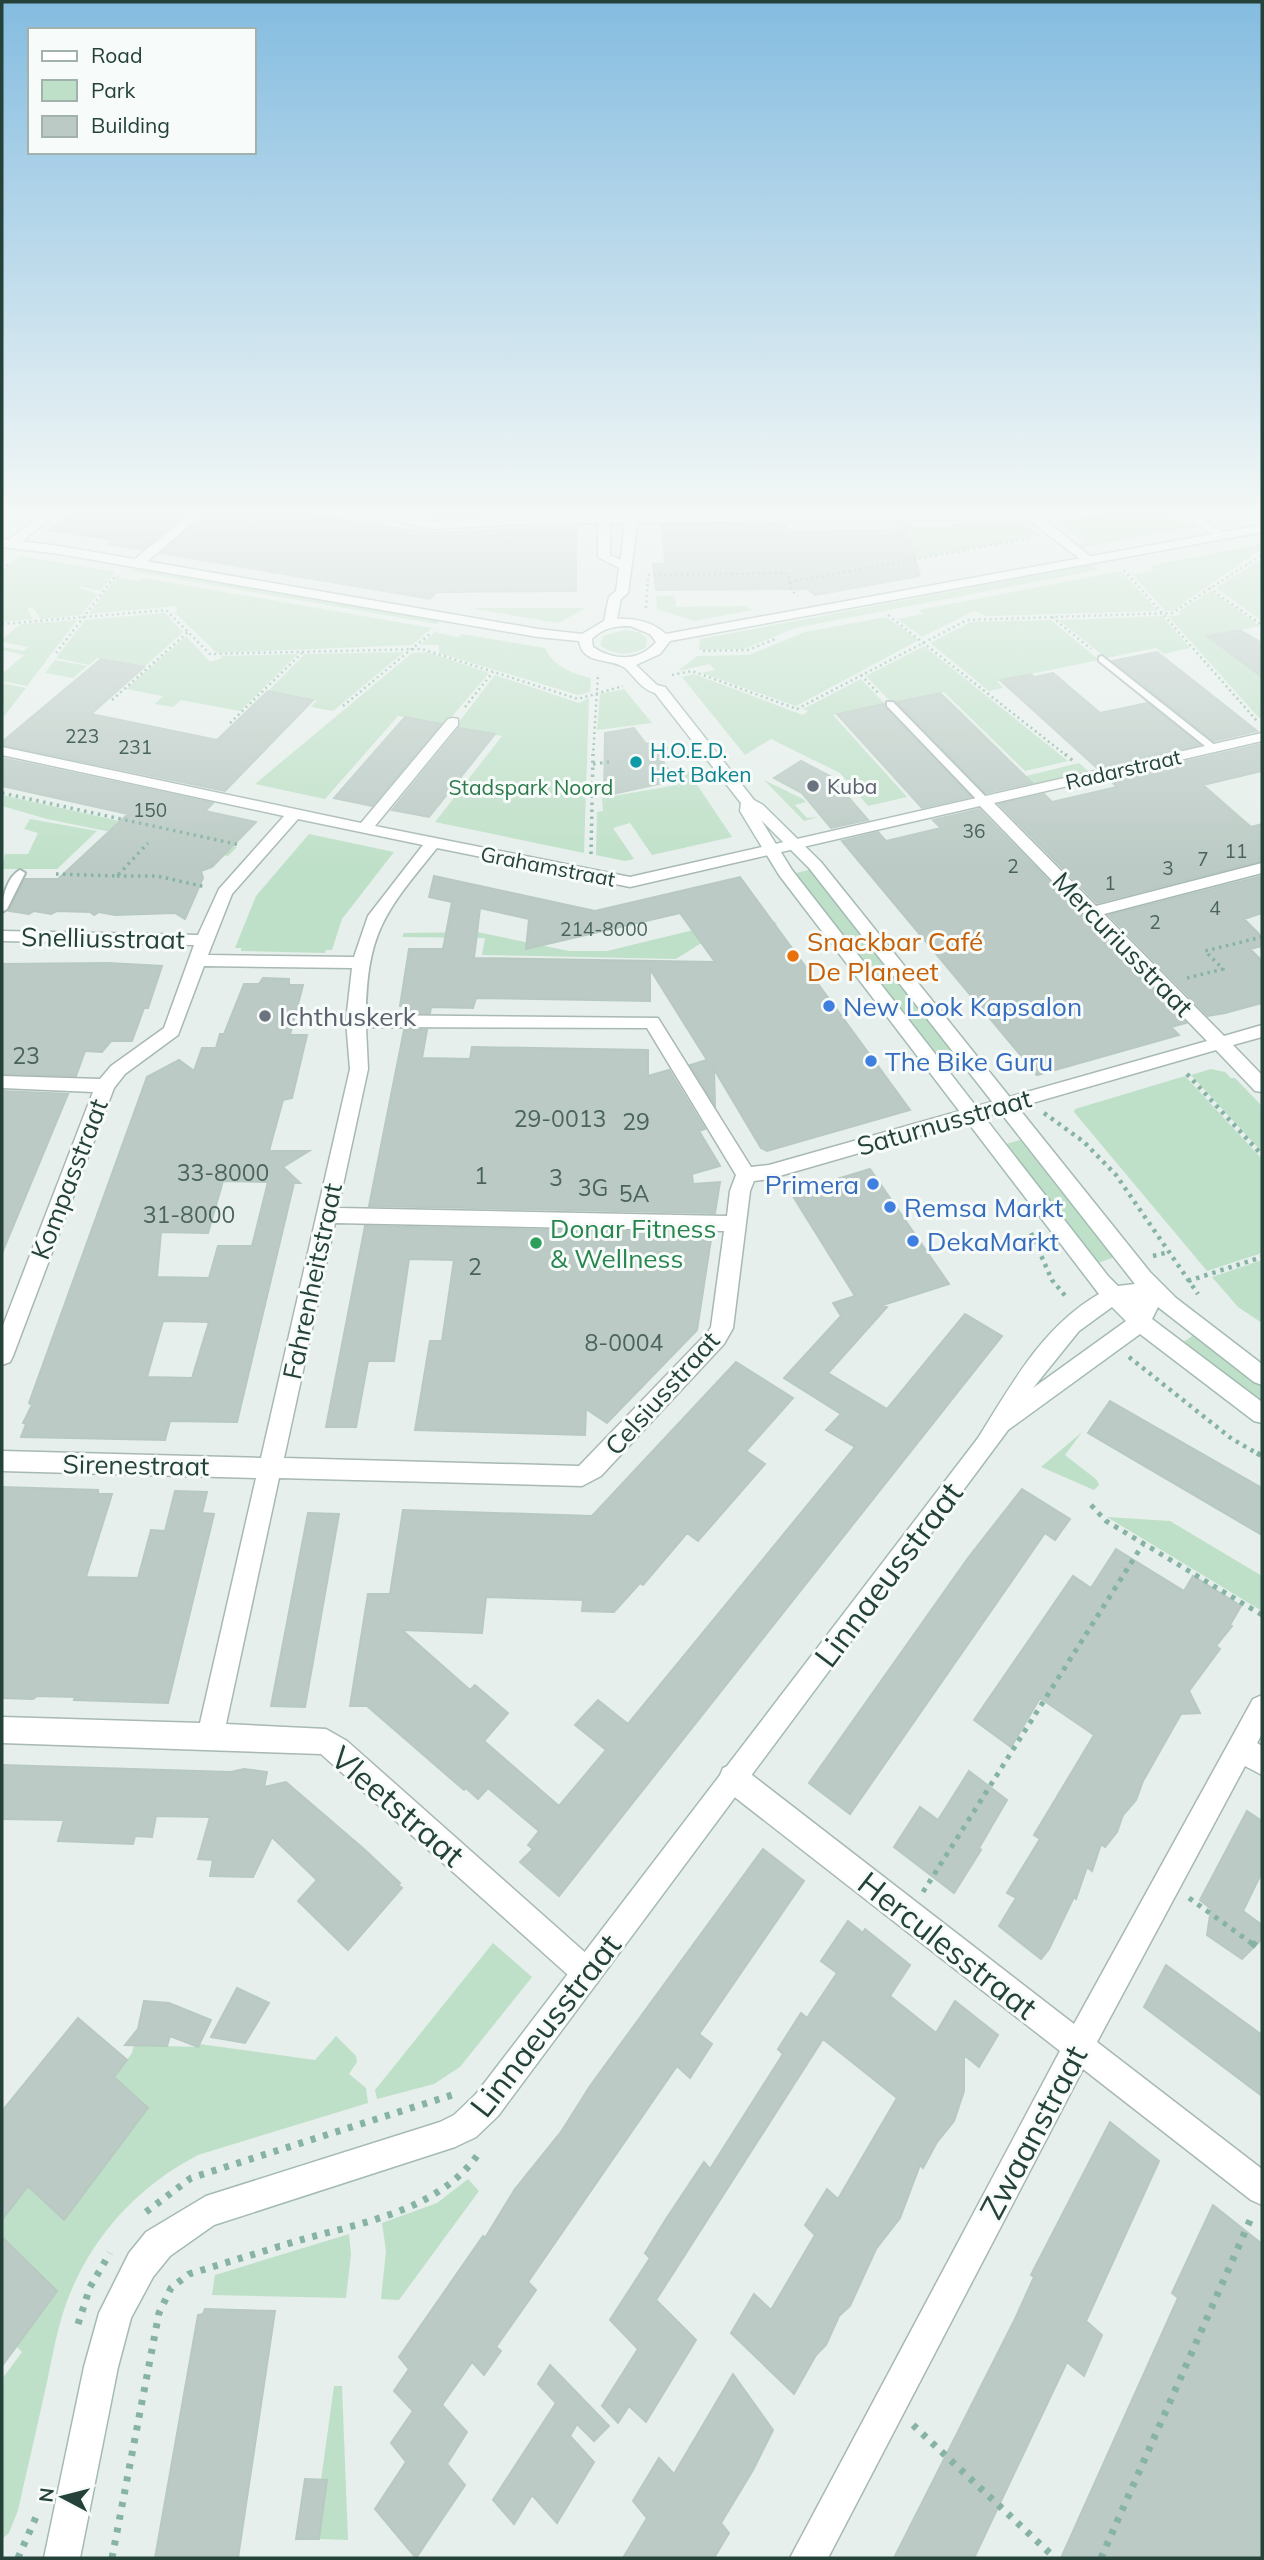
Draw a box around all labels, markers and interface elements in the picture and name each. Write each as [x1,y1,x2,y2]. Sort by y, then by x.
legend [28,28,256,154]
text: Road [91,42,142,68]
text: Park [91,77,135,103]
text: Building [91,112,170,138]
house number: 223 [65,724,99,748]
house number: 231 [118,735,152,759]
place label: H.O.E.D. Het Baken [650,737,752,787]
street label: Radarstraat [1063,743,1183,795]
marker: H.O.E.D. Het Baken [628,754,644,770]
place label: Kuba [827,773,877,799]
park label: Stadspark Noord [449,774,613,800]
marker: Kuba [805,778,821,794]
house number: 150 [133,798,167,822]
house number: 36 [963,819,985,843]
house number: 11 [1225,839,1247,863]
street label: Grahamstraat [479,840,617,892]
house number: 7 [1197,847,1209,871]
house number: 2 [1007,854,1019,878]
house number: 3 [1162,856,1174,880]
street label: Mercuriusstraat [1046,865,1200,1023]
house number: 1 [1104,871,1116,895]
house number: 4 [1209,896,1221,920]
house number: 2 [1149,910,1161,934]
house number: 214-8000 [560,917,648,941]
street label: Snelliusstraat [21,920,185,956]
place label: Snackbar Café De Planeet [807,925,983,988]
marker: Snackbar Café De Planeet [785,948,801,964]
place label: New Look Kapsalon [843,990,1082,1023]
marker: New Look Kapsalon [821,998,837,1014]
place label: Ichthuskerk [279,1000,417,1033]
marker: Ichthuskerk [257,1008,273,1024]
house number: 23 [12,1041,40,1070]
place label: The Bike Guru [885,1045,1053,1078]
marker: The Bike Guru [863,1053,879,1069]
street label: Saturnusstraat [853,1081,1035,1163]
street label: Kompasstraat [23,1094,115,1264]
house number: 29-0013 [514,1104,606,1133]
house number: 29 [622,1107,650,1136]
house number: 33-8000 [177,1158,269,1187]
house number: 1 [474,1161,488,1190]
house number: 3 [549,1163,563,1192]
place label: Primera [765,1168,859,1201]
house number: 3G [578,1173,608,1202]
marker: Primera [865,1176,881,1192]
house number: 5A [619,1179,649,1208]
street label: Fahrenheitstraat [275,1180,349,1382]
place label: Remsa Markt [904,1191,1063,1224]
marker: Remsa Markt [882,1199,898,1215]
house number: 31-8000 [143,1200,235,1229]
place label: Donar Fitness & Wellness [550,1212,716,1275]
place label: DekaMarkt [927,1225,1059,1258]
marker: DekaMarkt [905,1233,921,1249]
marker: Donar Fitness & Wellness [528,1235,544,1251]
house number: 2 [468,1252,482,1281]
street label: Celsiusstraat [598,1324,726,1462]
house number: 8-0004 [585,1328,664,1357]
street label: Sirenestraat [62,1447,210,1483]
street label: Linnaeusstraat [805,1474,971,1674]
street label: Vleetstraat [323,1737,473,1875]
street label: Herculesstraat [850,1863,1046,2027]
street label: Linnaeusstraat [461,1925,629,2125]
street label: Zwaanstraat [971,2038,1095,2226]
north arrow [28,2462,98,2532]
text: N [33,2486,59,2504]

